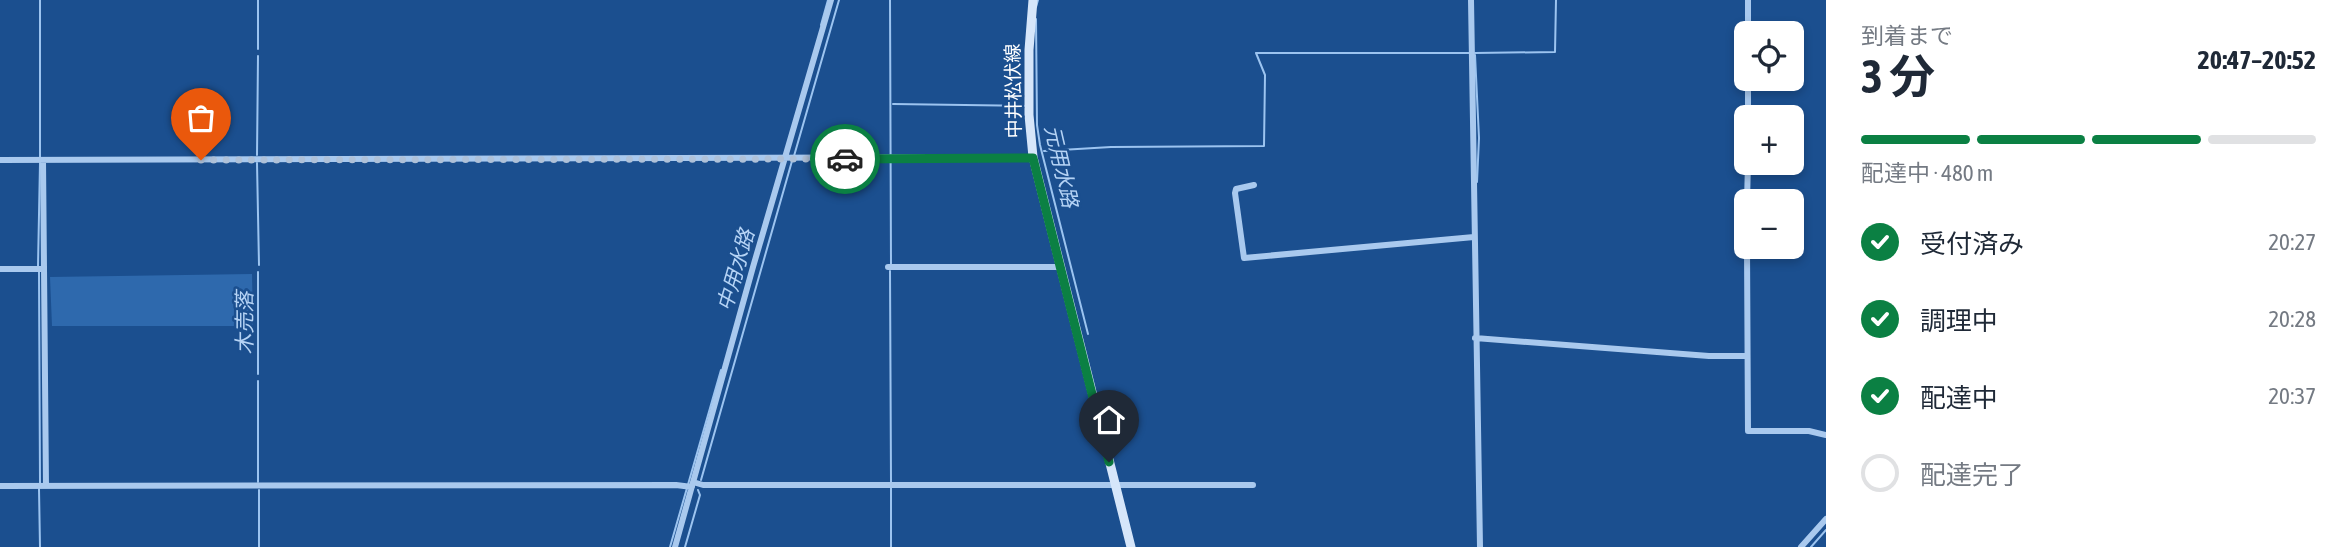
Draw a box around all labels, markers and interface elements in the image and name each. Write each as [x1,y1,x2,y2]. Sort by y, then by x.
map controls [1734,21,1804,259]
button: locate [1734,21,1804,91]
text: 到着まで [1861,23,1953,49]
street label: 中井松伏線 [1001,43,1025,139]
text: 20:47–20:52 [2198,45,2316,75]
text: 3 分 [1861,50,1935,103]
pin [171,88,231,160]
icon: bag [182,99,220,137]
button: + [1734,105,1804,175]
water label: 元用水路 [1041,122,1084,212]
courier [810,124,880,194]
icon: car [826,140,864,178]
text: 配達中 · 480 m [1861,160,1993,186]
button: − [1734,189,1804,259]
icon: check [1861,223,1899,261]
water label: 中用水路 [712,224,759,314]
text: 受付済み [1920,229,2024,259]
text: 20:27 [2268,229,2316,255]
water label: 木売落 [232,289,256,355]
icon: check [1861,300,1899,338]
text: 調理中 [1920,306,1998,336]
text: 20:28 [2268,306,2316,332]
icon: check [1861,377,1899,415]
text: 配達中 [1920,383,1998,413]
text: 20:37 [2268,383,2316,409]
pin [1079,390,1139,462]
icon: home [1090,401,1128,439]
text: 配達完了 [1920,460,2024,490]

